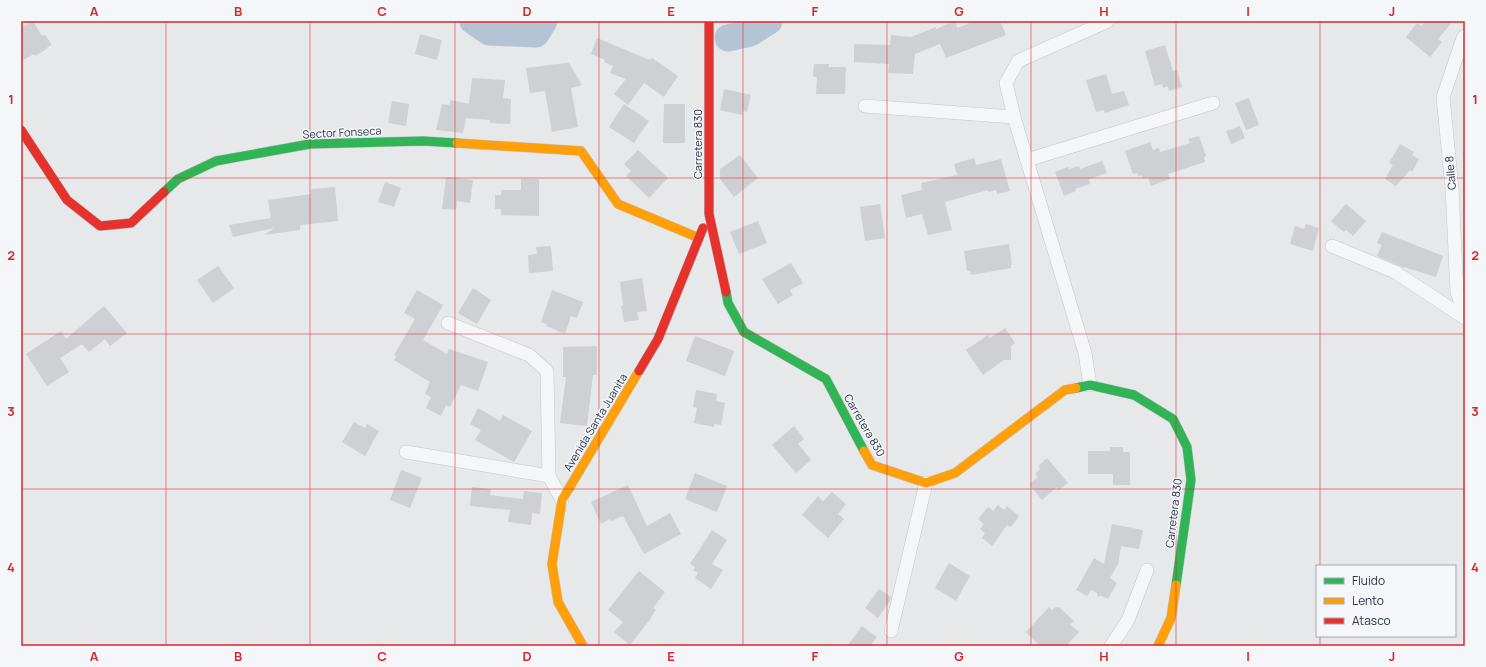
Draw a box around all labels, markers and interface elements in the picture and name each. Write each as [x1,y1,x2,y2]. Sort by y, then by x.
text: A [90,2,99,20]
text: B [234,2,242,20]
text: C [377,2,387,20]
text: D [522,2,532,20]
text: E [667,2,675,20]
text: F [812,2,819,20]
text: G [954,2,964,20]
text: H [1099,2,1109,20]
text: I [1246,2,1250,20]
text: J [1389,2,1395,20]
text: 1 [8,90,14,108]
text: 1 [1472,90,1478,108]
street label: Carretera 830 [690,109,705,179]
street label: Sector Fonseca [302,122,382,142]
street label: Calle 8 [1441,155,1459,191]
text: 2 [7,246,15,264]
text: 2 [1471,246,1479,264]
street label: Avenida Santa Juanita [560,370,630,474]
street label: Carretera 830 [841,391,889,459]
text: 3 [7,402,15,420]
text: 3 [1471,402,1479,420]
street label: Carretera 830 [1161,477,1185,549]
text: 4 [7,558,15,576]
text: 4 [1471,558,1479,576]
legend [1316,565,1456,637]
text: Fluido [1352,572,1385,589]
text: Lento [1352,592,1384,609]
text: Atasco [1352,612,1391,629]
text: A [90,647,99,665]
text: B [234,647,242,665]
text: C [377,647,387,665]
text: D [522,647,532,665]
text: E [667,647,675,665]
text: F [812,647,819,665]
text: G [954,647,964,665]
text: H [1099,647,1109,665]
text: I [1246,647,1250,665]
text: J [1389,647,1395,665]

